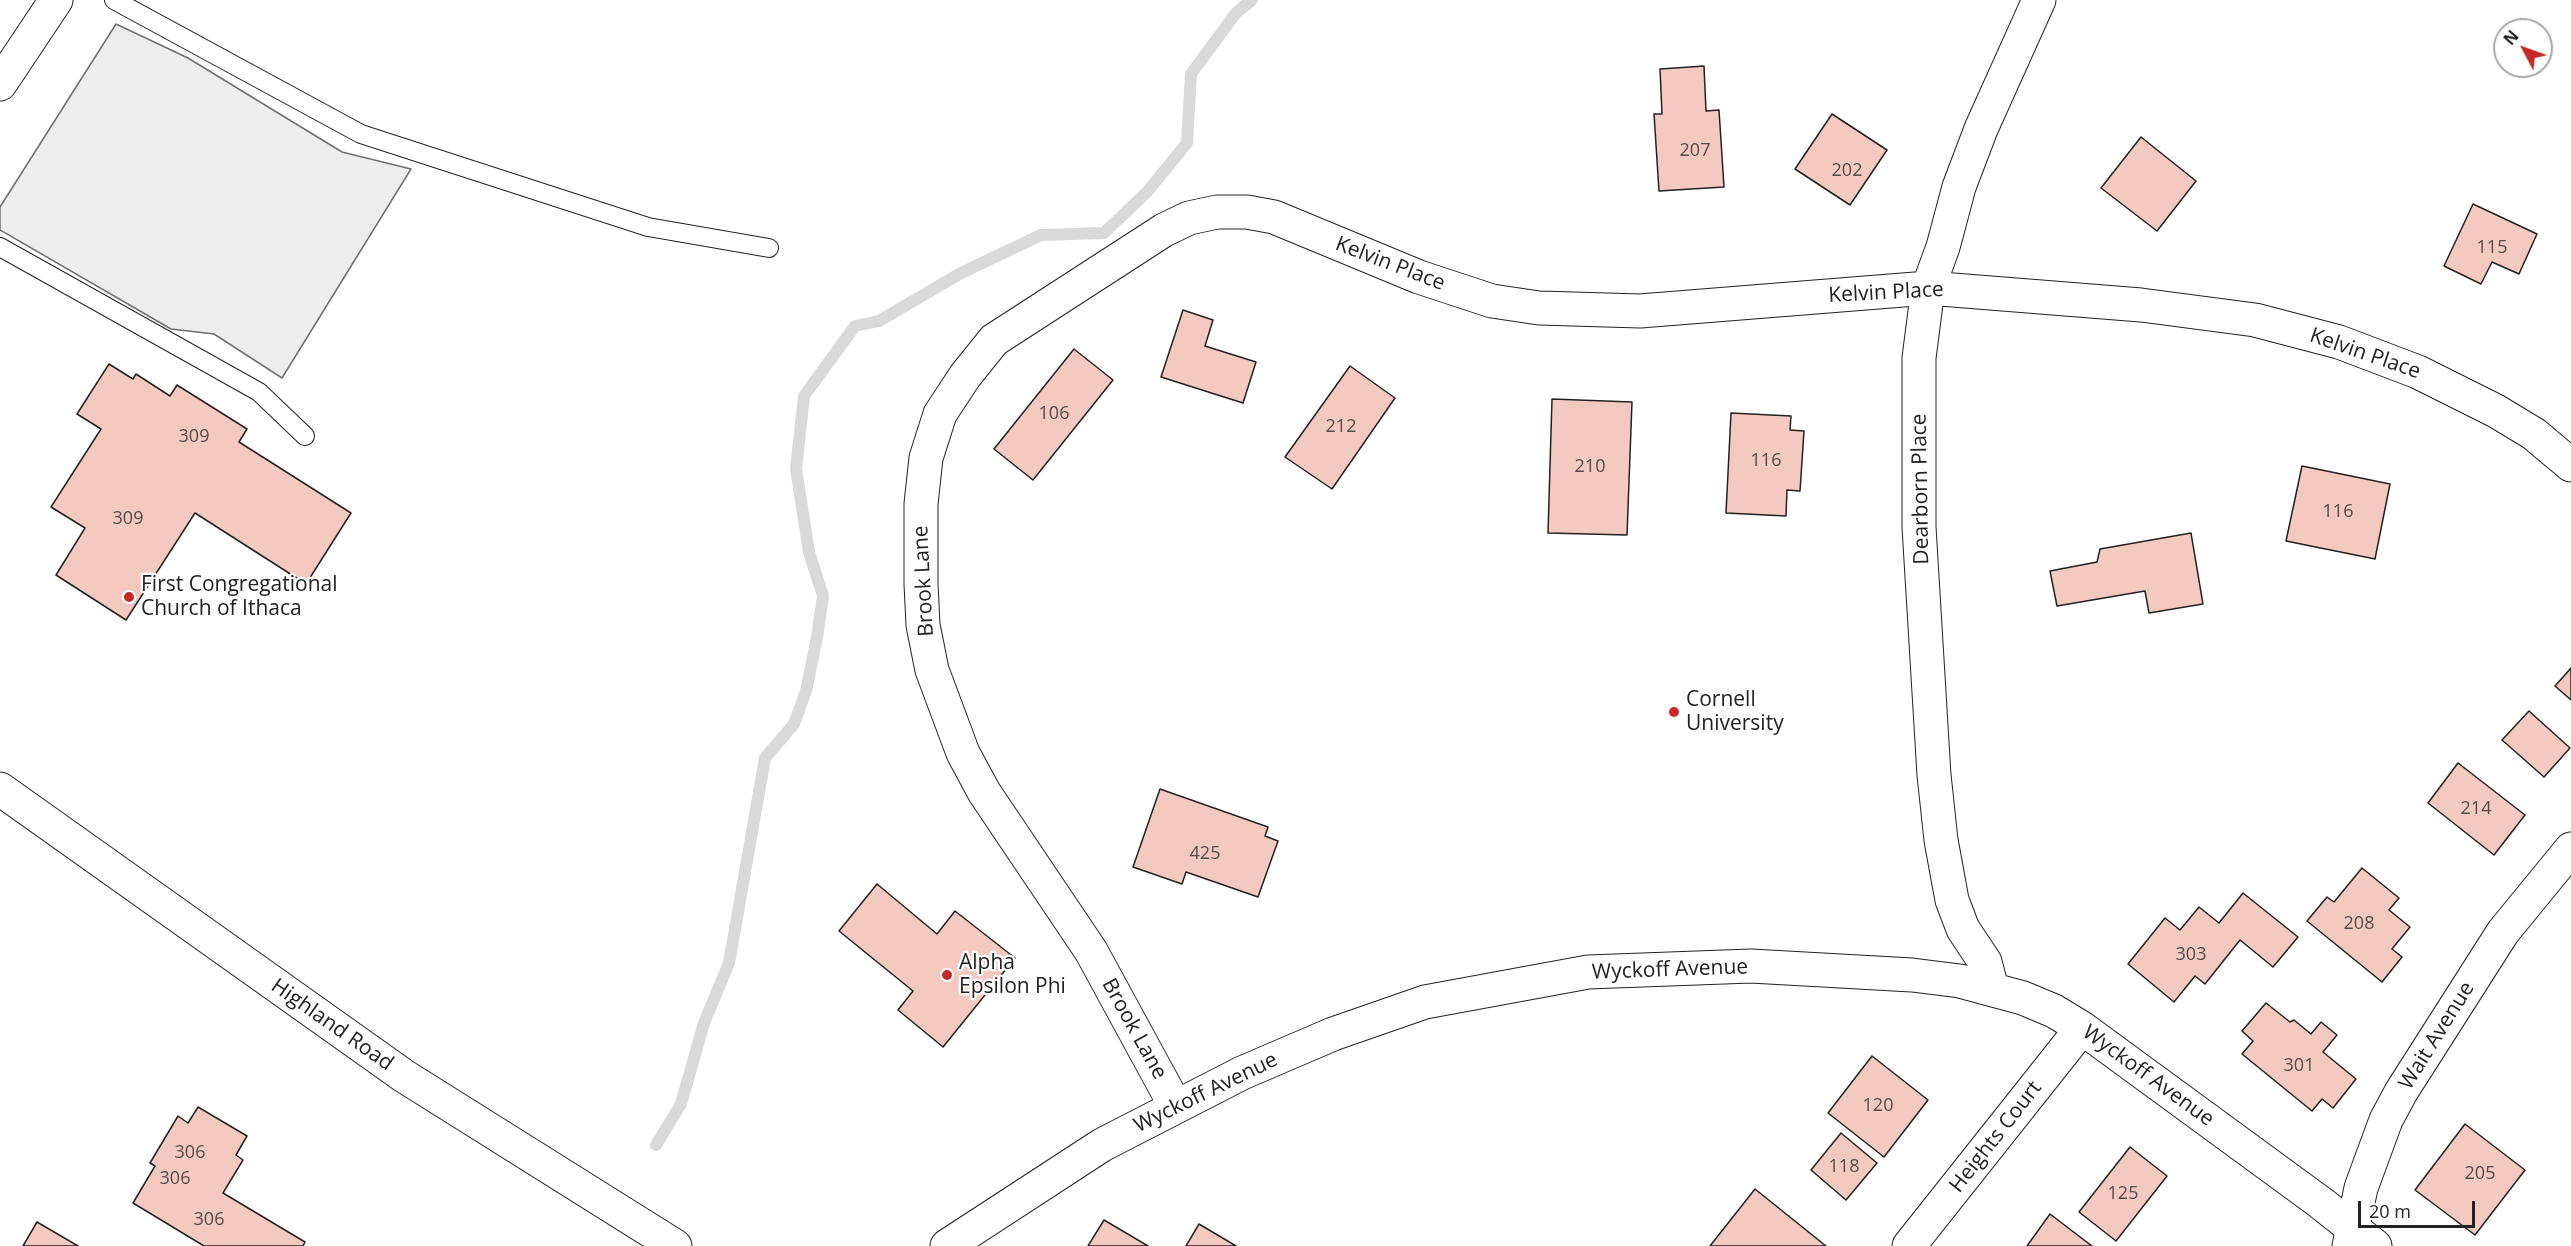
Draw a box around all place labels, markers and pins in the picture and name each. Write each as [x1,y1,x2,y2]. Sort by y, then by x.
place label: First Congregational Church of Ithaca [141,572,338,622]
marker: First Congregational Church of Ithaca [122,590,136,604]
place label: Cornell University [1686,687,1784,737]
marker: Cornell University [1667,705,1681,719]
place label: Alpha Epsilon Phi [959,950,1066,1000]
marker: Alpha Epsilon Phi [940,968,954,982]

